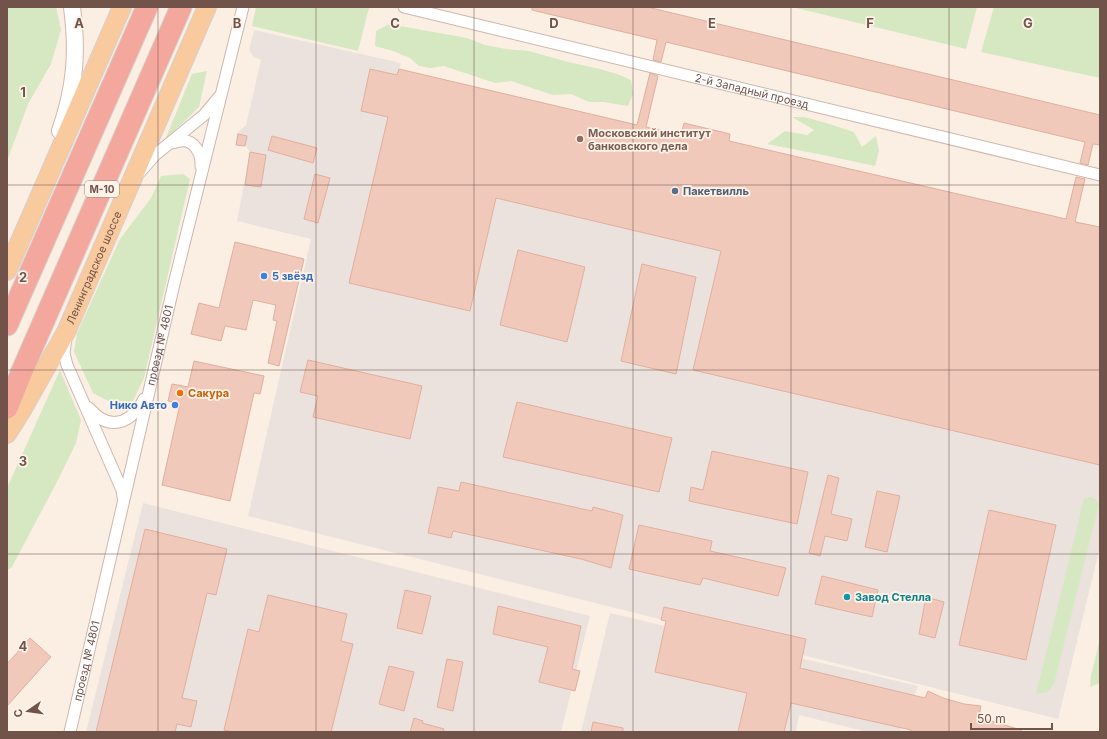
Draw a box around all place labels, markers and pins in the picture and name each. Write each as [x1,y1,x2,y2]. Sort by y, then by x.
place label: Московский институт банковского дела [588,126,711,153]
marker: Московский институт банковского дела [575,134,585,144]
place label: Пакетвилль [683,184,749,198]
marker: Пакетвилль [670,186,680,196]
place label: 5 звёзд [272,269,314,283]
marker: 5 звёзд [259,271,269,281]
place label: Сакура [188,386,229,400]
marker: Сакура [175,388,185,398]
place label: Нико Авто [110,398,167,412]
marker: Нико Авто [170,400,180,410]
place label: Завод Стелла [855,590,931,604]
marker: Завод Стелла [842,592,852,602]

